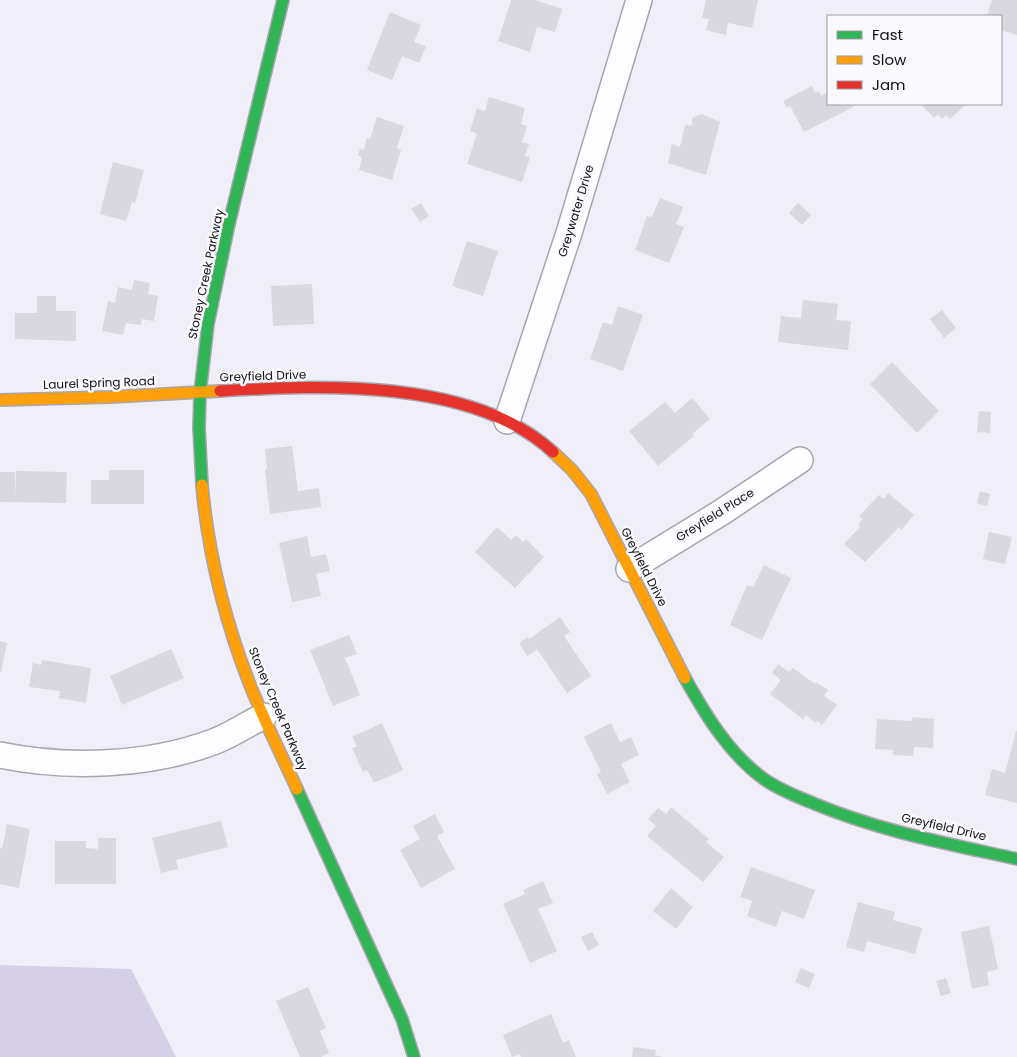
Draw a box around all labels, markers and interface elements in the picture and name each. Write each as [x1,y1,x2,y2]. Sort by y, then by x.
legend [827,15,1002,105]
text: Fast [872,24,903,45]
text: Slow [872,49,907,70]
text: Jam [872,74,906,95]
street label: Greywater Drive [553,163,598,259]
street label: Stoney Creek Parkway [183,207,228,341]
street label: Greyfield Drive [219,365,307,386]
street label: Laurel Spring Road [43,372,155,393]
street label: Greyfield Place [672,484,757,545]
street label: Greyfield Drive [617,524,672,609]
street label: Stoney Creek Parkway [245,644,312,773]
street label: Greyfield Drive [900,808,988,845]

